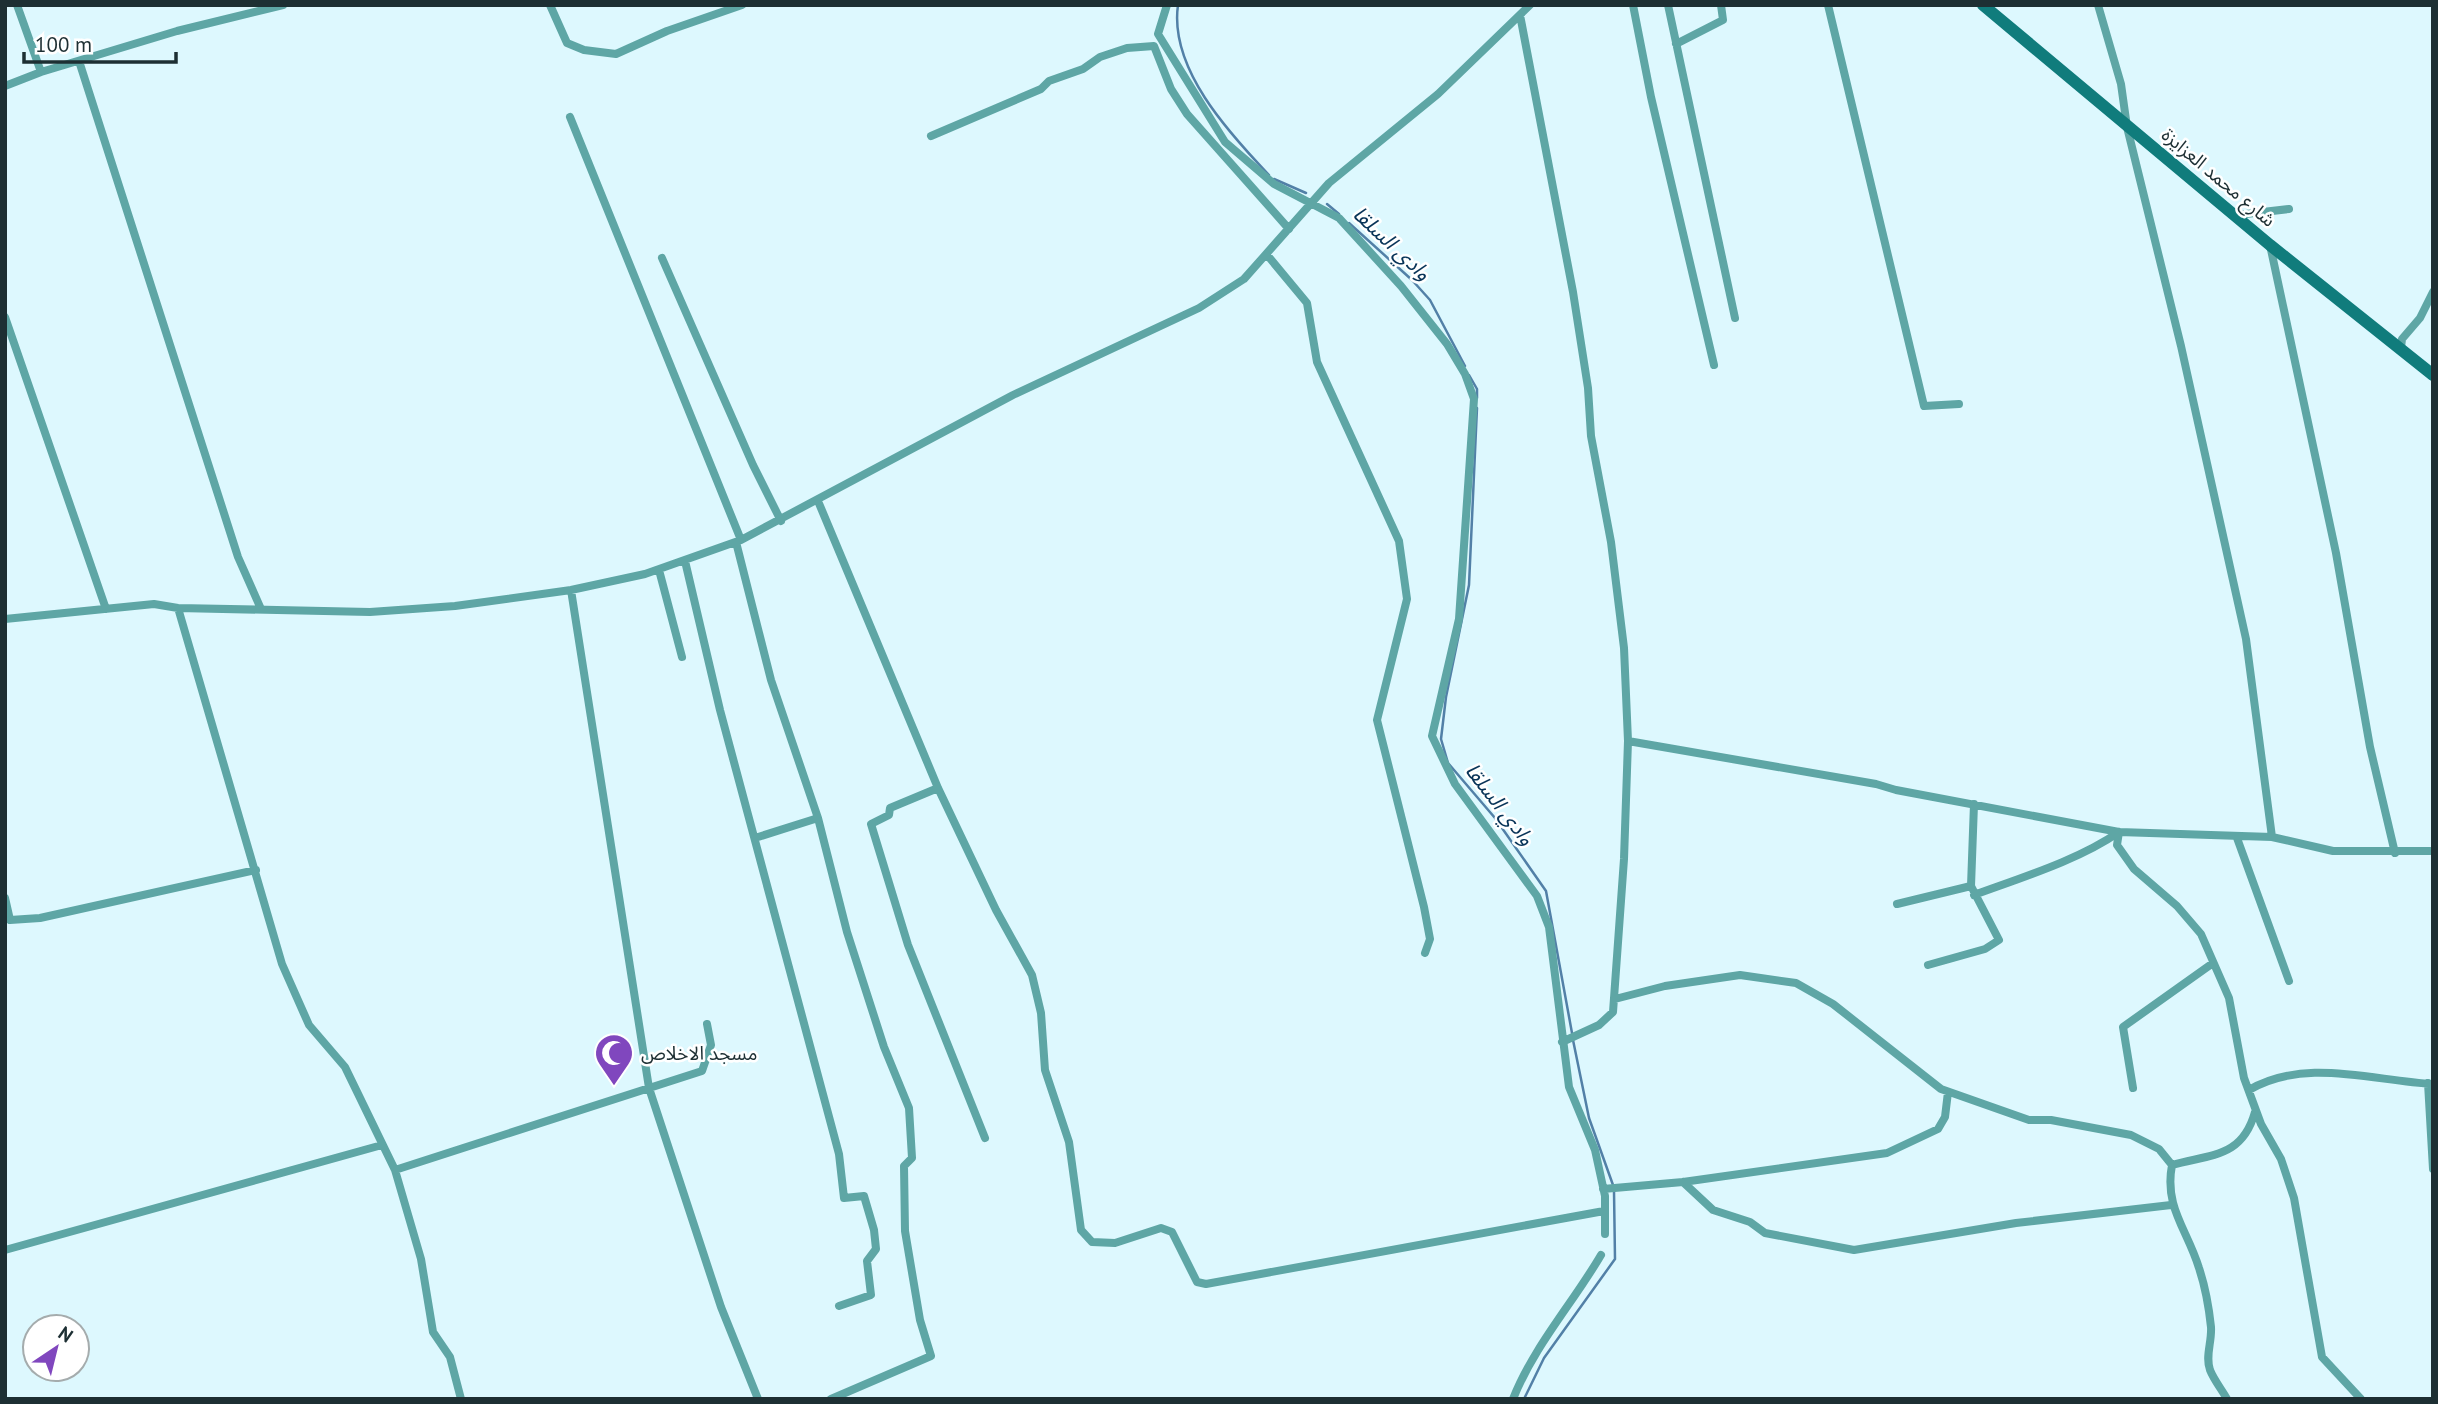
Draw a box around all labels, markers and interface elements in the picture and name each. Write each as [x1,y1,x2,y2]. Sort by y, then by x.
scale bar [24,21,177,65]
text: 100 m [35,31,92,58]
street label: شارع محمد العزايزة [2156,122,2281,233]
water label: وادي السلقا [1345,200,1437,288]
water label: وادي السلقا [1457,757,1541,852]
mosque icon: مسجد الاخلاص [593,1032,635,1087]
place label: مسجد الاخلاص [641,1041,757,1065]
north arrow [21,1313,91,1383]
text: N [54,1321,78,1347]

